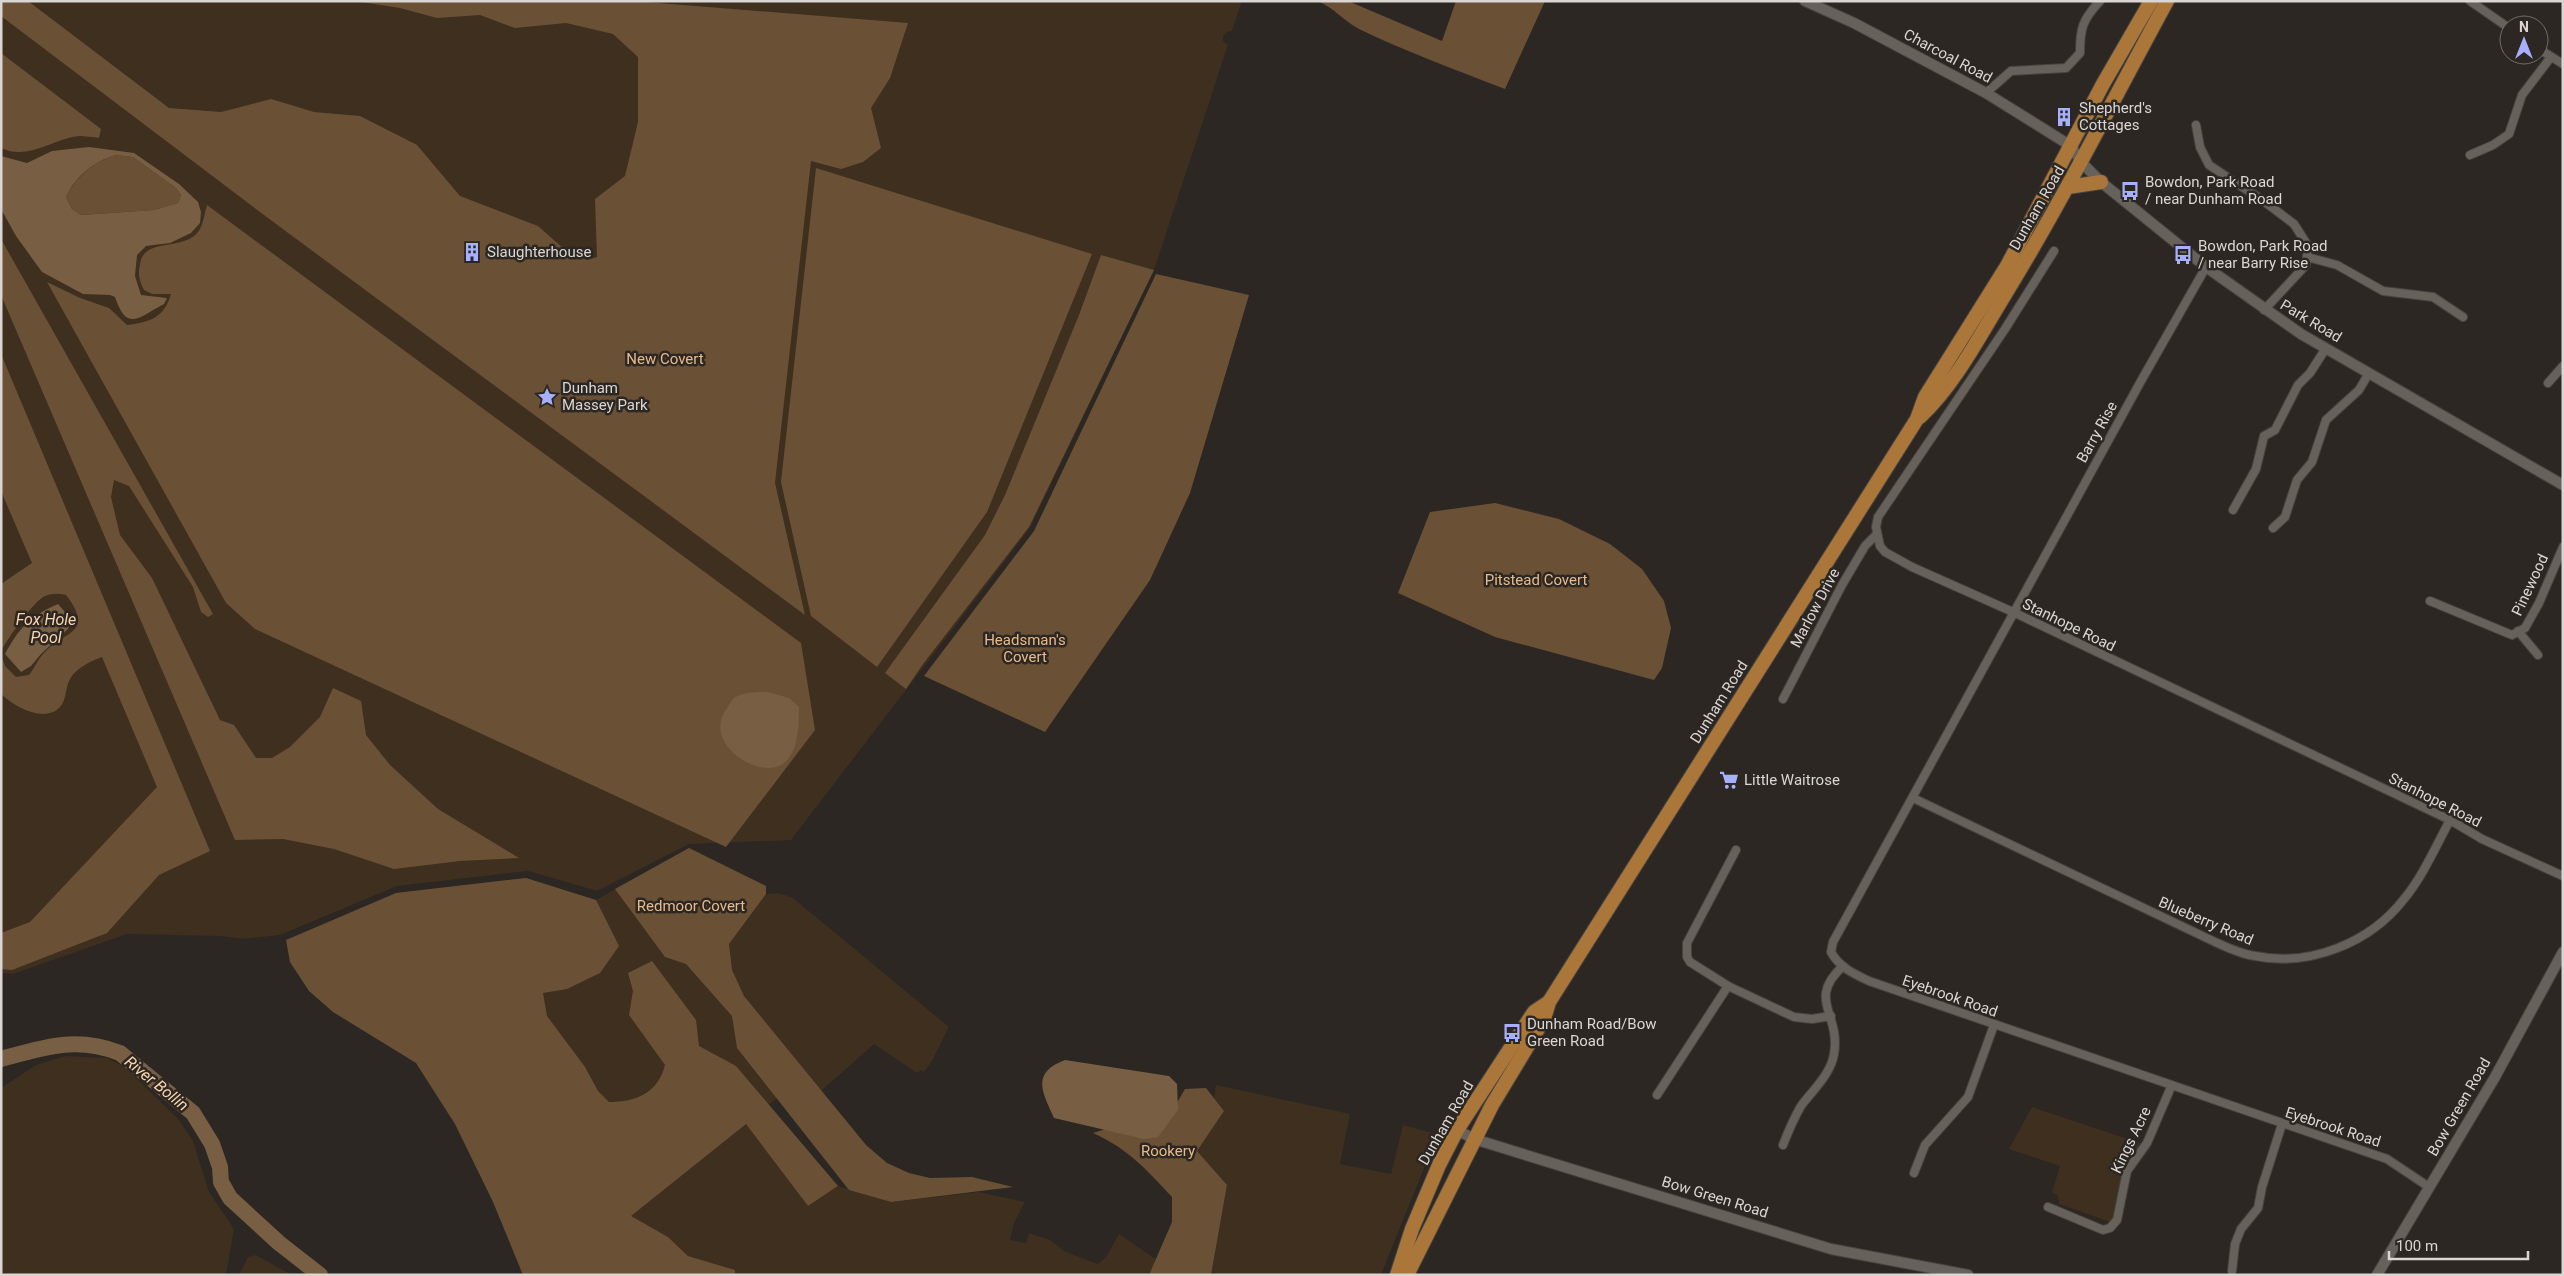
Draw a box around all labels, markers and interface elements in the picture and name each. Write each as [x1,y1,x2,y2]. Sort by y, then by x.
north arrow [2499,15,2549,65]
text: N [2519,19,2529,35]
street label: Charcoal Road [1901,25,1995,87]
place label: Shepherd's Cottages [2079,99,2152,134]
building icon: Shepherd's Cottages [2053,106,2075,128]
street label: Dunham Road [2006,163,2068,253]
place label: Bowdon, Park Road / near Dunham Road [2145,173,2282,208]
bus stop icon: Bowdon, Park Road / near Dunham Road [2119,180,2141,202]
place label: Bowdon, Park Road / near Barry Rise [2198,237,2328,272]
building icon: Slaughterhouse [461,241,483,263]
place label: Slaughterhouse [487,243,591,261]
bus stop icon: Bowdon, Park Road / near Barry Rise [2172,244,2194,266]
street label: Park Road [2277,296,2345,346]
park label: New Covert [626,350,704,368]
place label: Dunham Massey Park [562,379,648,414]
place icon: Dunham Massey Park [536,386,558,408]
street label: Barry Rise [2073,398,2121,466]
street label: Pinewood [2508,551,2552,619]
street label: Marlow Drive [1787,565,1843,651]
park label: Pitstead Covert [1485,571,1587,589]
street label: Stanhope Road [2019,595,2119,655]
water label: Fox Hole Pool [16,610,76,647]
park label: Headsman's Covert [984,631,1066,666]
street label: Dunham Road [1686,657,1752,747]
supermarket icon: Little Waitrose [1718,769,1740,791]
street label: Stanhope Road [2386,769,2484,831]
place label: Little Waitrose [1744,771,1840,789]
street label: Blueberry Road [2156,893,2256,949]
park label: Redmoor Covert [637,897,745,915]
street label: Eyebrook Road [1900,971,2000,1021]
place label: Dunham Road/Bow Green Road [1527,1015,1656,1050]
bus stop icon: Dunham Road/Bow Green Road [1501,1022,1523,1044]
water label: River Bollin [121,1052,192,1115]
street label: Bow Green Road [2424,1055,2494,1159]
street label: Dunham Road [1415,1078,1477,1168]
street label: Eyebrook Road [2283,1103,2383,1151]
street label: Kings Acre [2107,1104,2155,1176]
park label: Rookery [1141,1142,1195,1160]
street label: Bow Green Road [1660,1172,1770,1222]
scale bar [2389,1228,2528,1260]
text: 100 m [2396,1237,2438,1255]

